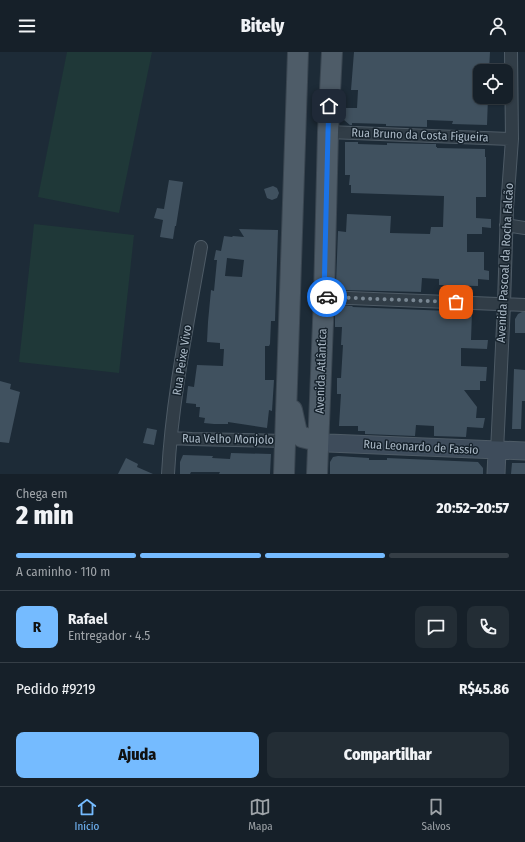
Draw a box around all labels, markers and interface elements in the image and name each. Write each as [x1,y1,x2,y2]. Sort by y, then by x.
icon: menu [16,15,38,37]
text: Bitely [241,15,284,37]
icon: person [487,15,509,37]
map controls [473,64,513,104]
button: locate [473,64,513,104]
pin [312,89,346,123]
icon: home [318,95,340,117]
street label: Rua Bruno da Costa Figueira [351,126,489,144]
street label: Avenida Pascoal da Rocha Falcão [494,183,516,343]
courier [307,277,347,317]
pin [439,285,473,319]
icon: car [316,286,338,308]
icon: bag [445,291,467,313]
street label: Rua Peixe Vivo [170,324,194,396]
street label: Avenida Atlântica [313,328,329,414]
street label: Rua Velho Monjolo [182,431,274,447]
street label: Rua Leonardo de Fassio [363,437,479,457]
text: Chega em [16,486,67,501]
text: 20:52–20:57 [437,499,509,517]
text: 2 min [16,500,74,531]
text: A caminho · 110 m [16,564,110,579]
button: chat [415,606,457,648]
button: phone [467,606,509,648]
text: Rafael [68,610,108,628]
text: R [33,618,41,636]
text: Entregador · 4.5 [68,628,150,643]
text: Pedido #9219 [16,680,96,698]
text: R$45.86 [459,680,509,698]
button: Ajuda [16,732,259,778]
button: Compartilhar [267,732,509,778]
tab: Início [75,796,99,833]
tab: Mapa [248,796,273,833]
tab: Salvos [422,796,450,833]

